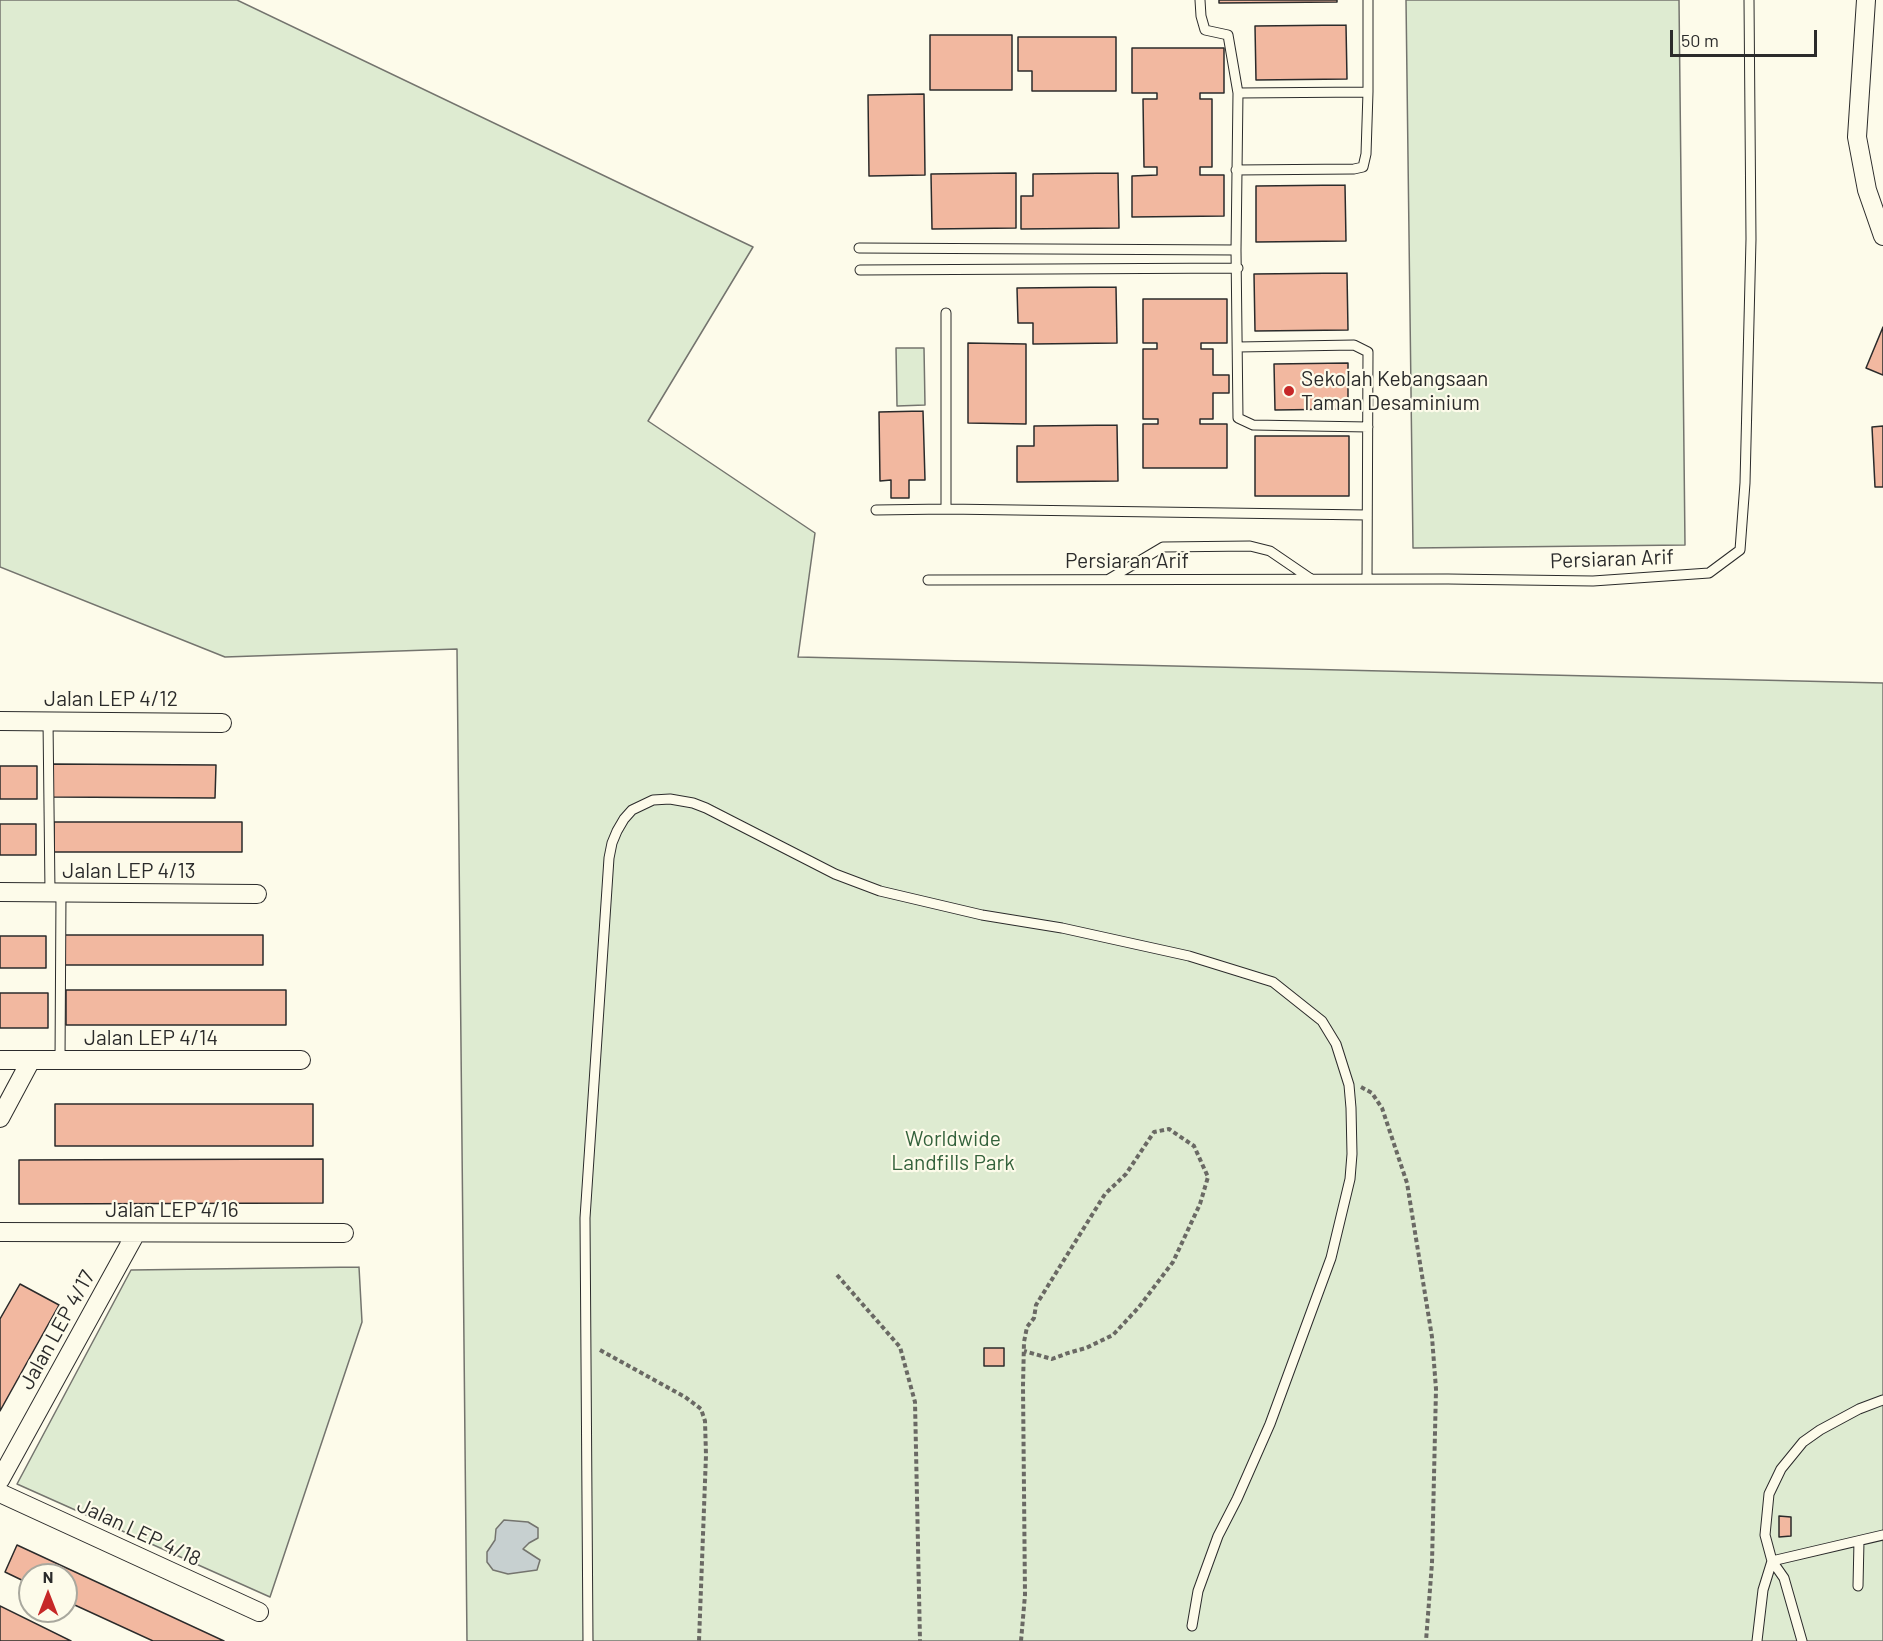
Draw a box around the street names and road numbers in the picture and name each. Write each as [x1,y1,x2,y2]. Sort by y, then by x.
street label: Persiaran Arif [1550,544,1674,574]
street label: Persiaran Arif [1065,548,1189,574]
street label: Jalan LEP 4/12 [44,686,178,712]
street label: Jalan LEP 4/13 [62,858,196,884]
street label: Jalan LEP 4/14 [84,1025,218,1051]
street label: Jalan LEP 4/16 [105,1197,239,1223]
street label: Jalan LEP 4/17 [14,1266,100,1394]
street label: Jalan LEP 4/18 [73,1492,205,1572]

